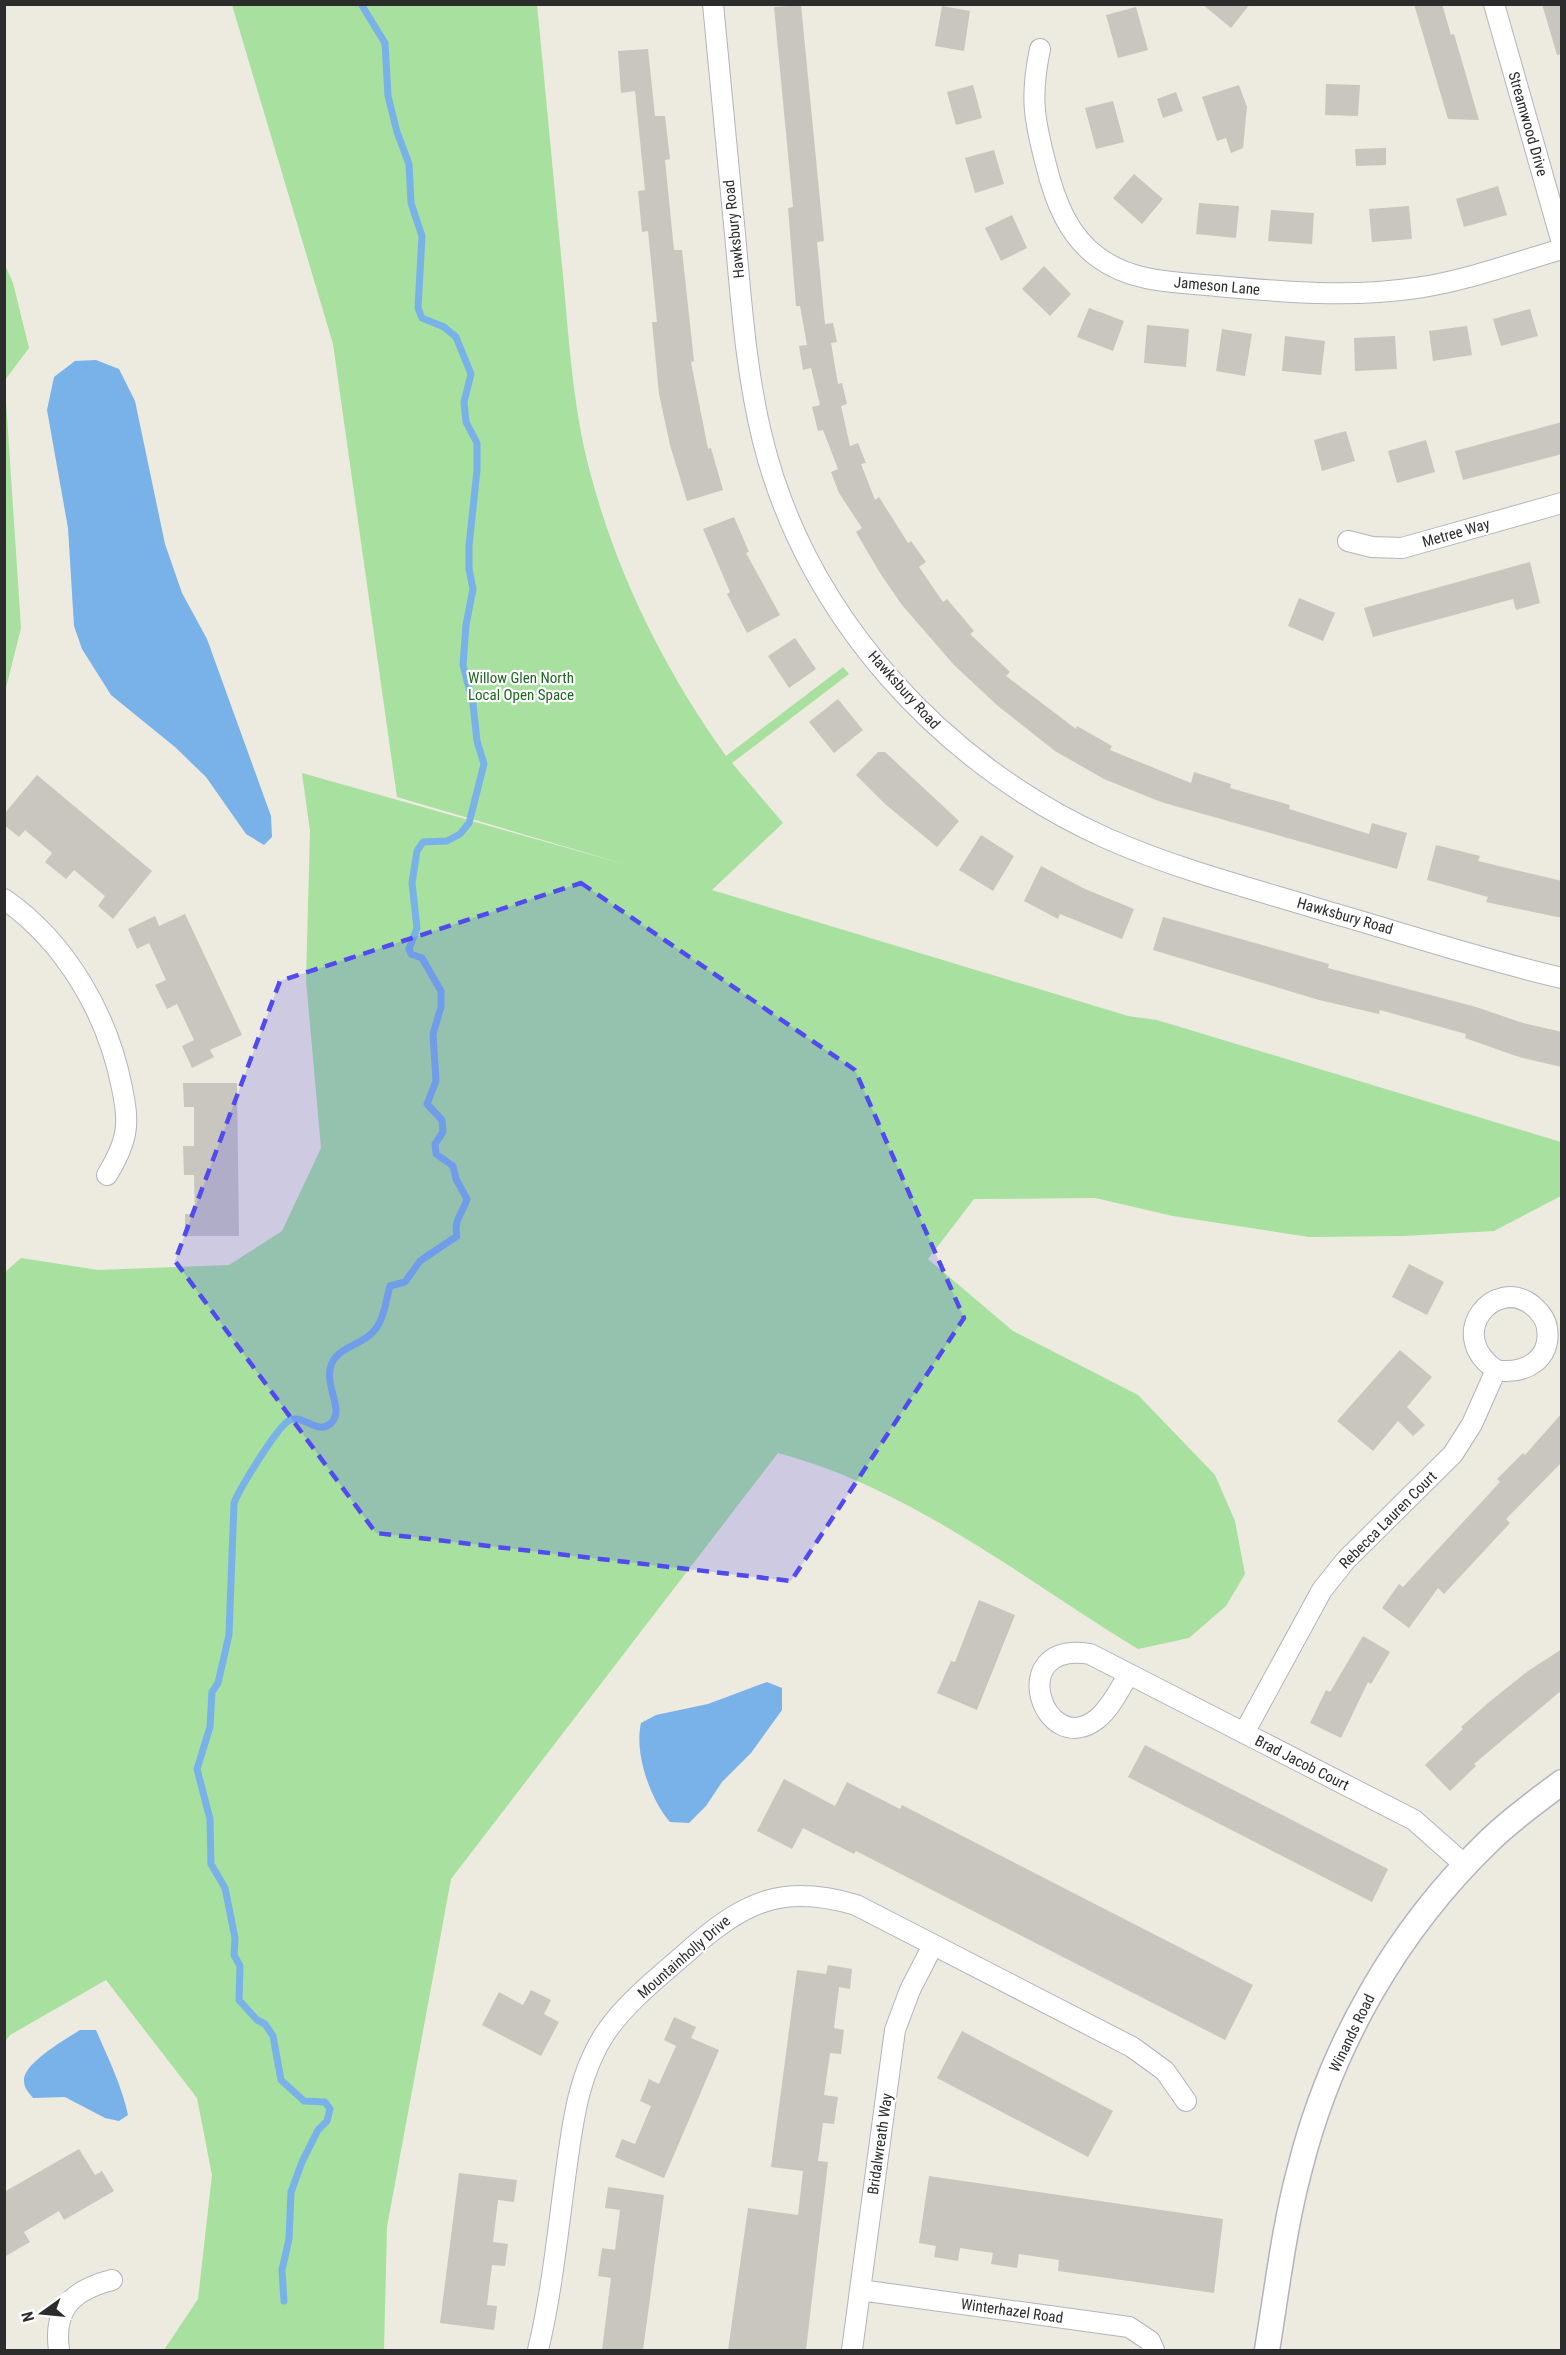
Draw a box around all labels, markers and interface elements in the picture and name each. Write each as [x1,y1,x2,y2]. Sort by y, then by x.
street label: Streamwood Drive [1504,70,1552,178]
street label: Hawksbury Road [720,179,748,279]
street label: Jameson Lane [1173,273,1261,299]
street label: Metree Way [1420,515,1492,551]
street label: Hawksbury Road [864,647,944,733]
park label: Willow Glen North Local Open Space [468,669,574,704]
street label: Hawksbury Road [1295,894,1395,938]
street label: Rebecca Lauren Court [1336,1468,1440,1572]
street label: Brad Jacob Court [1252,1732,1352,1794]
street label: Mountainholly Drive [634,1912,734,2002]
street label: Winands Road [1325,1991,1379,2075]
street label: Bridalwreath Way [864,2092,896,2196]
north arrow [12,2283,72,2343]
street label: Winterhazel Road [960,2295,1064,2327]
text: N [18,2310,38,2324]

